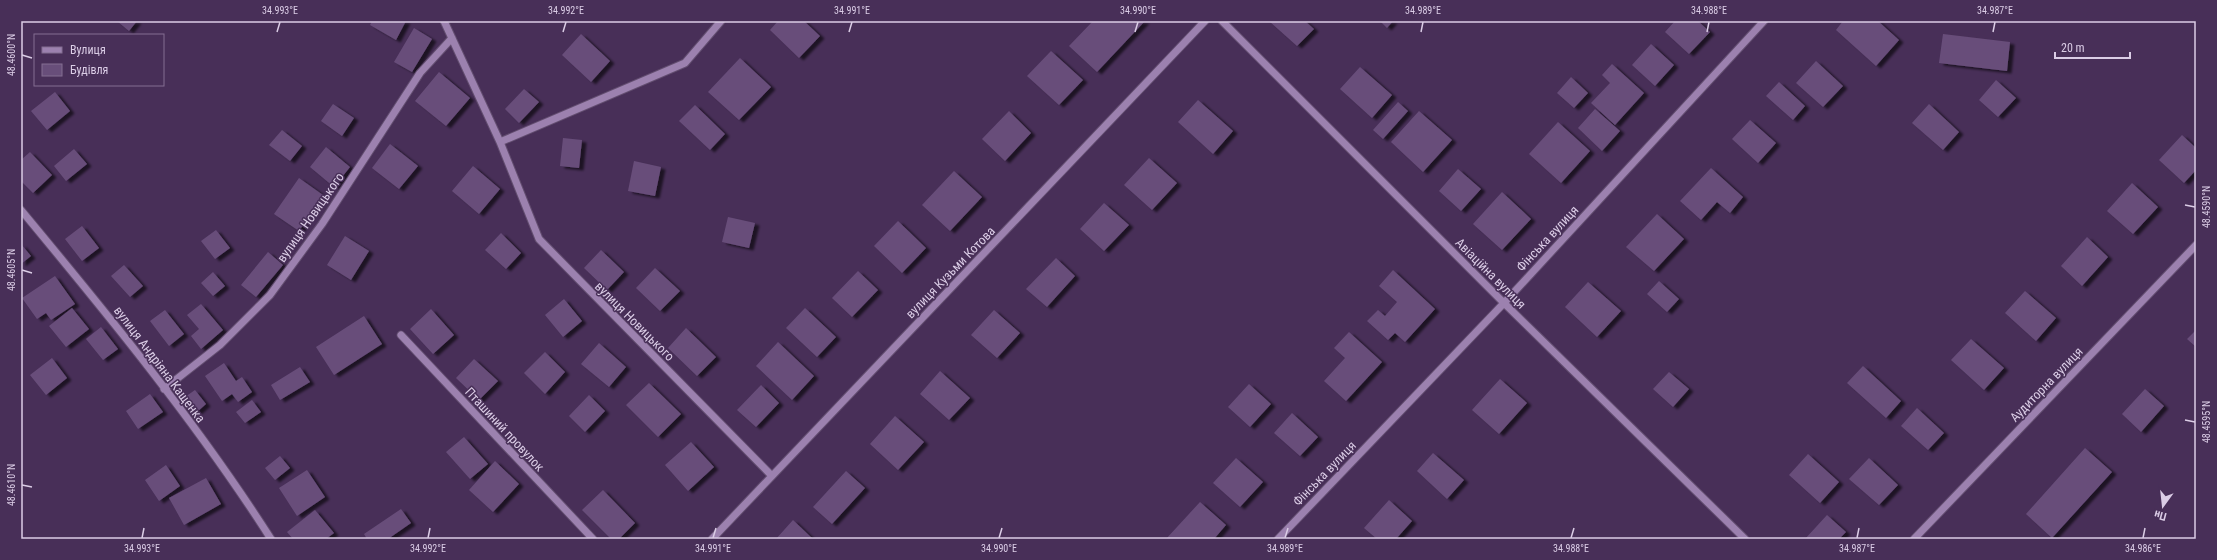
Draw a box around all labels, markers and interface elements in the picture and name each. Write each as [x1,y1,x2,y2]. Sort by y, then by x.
text: 34.993°E [262,5,298,16]
text: 34.992°E [548,5,584,16]
text: 34.991°E [834,5,870,16]
text: 34.990°E [1120,5,1156,16]
text: 34.989°E [1405,5,1441,16]
text: 34.988°E [1691,5,1727,16]
text: 34.987°E [1977,5,2013,16]
text: 48.4600°N [6,34,17,76]
legend [34,34,164,86]
scale bar [2055,34,2130,60]
text: 20 m [2061,41,2085,55]
text: Вулиця [70,43,106,57]
text: Будівля [70,63,108,77]
street label: вулиця Новицького [274,170,347,265]
text: 48.4590°N [2201,186,2212,228]
street label: Фінська вулиця [1513,202,1582,274]
street label: вулиця Кузьми Котова [903,223,998,321]
street label: Авіаційна вулиця [1452,235,1529,312]
text: 48.4605°N [6,249,17,291]
street label: вулиця Новицького [592,279,677,364]
street label: вулиця Андріяна Кащенка [111,303,208,425]
street label: Аудиторна вулиця [2007,344,2086,425]
street label: Пташиний провулок [462,384,548,475]
text: 48.4595°N [2201,401,2212,443]
street label: Фінська вулиця [1290,438,1359,509]
text: 48.4610°N [6,464,17,506]
north arrow [2143,486,2183,526]
text: Пн [2153,507,2168,523]
text: 34.993°E [124,543,160,554]
text: 34.992°E [410,543,446,554]
text: 34.991°E [695,543,731,554]
text: 34.990°E [981,543,1017,554]
text: 34.989°E [1267,543,1303,554]
text: 34.988°E [1553,543,1589,554]
text: 34.987°E [1839,543,1875,554]
text: 34.986°E [2125,543,2161,554]

